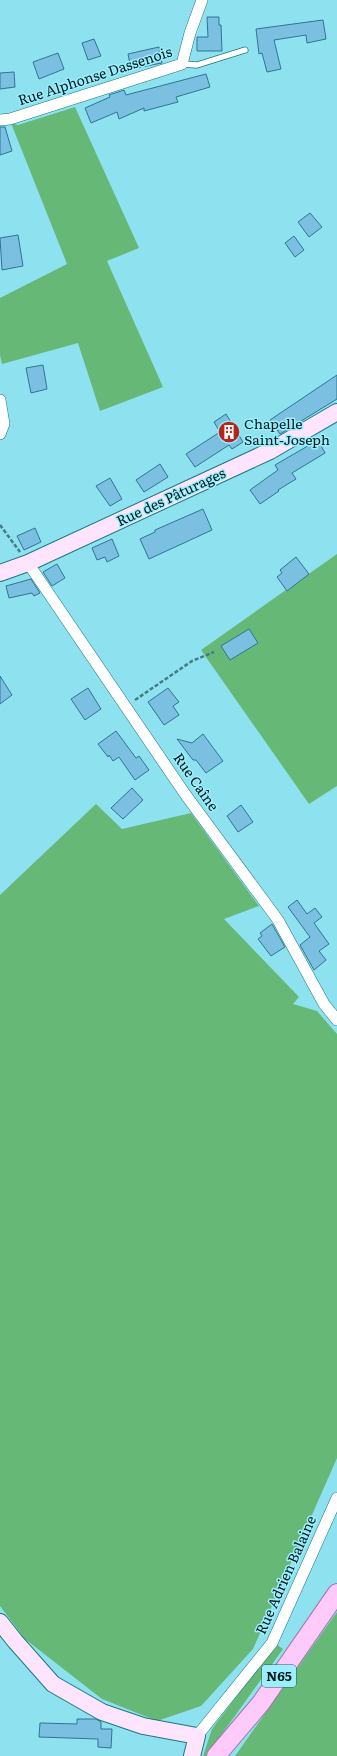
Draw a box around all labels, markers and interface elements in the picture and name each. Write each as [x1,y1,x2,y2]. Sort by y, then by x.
street label: Rue Alphonse Dassenois [15,41,174,109]
place label: Chapelle Saint-Joseph [244,413,330,449]
building icon: Chapelle Saint-Joseph [216,419,242,445]
street label: Rue des Pâturages [113,462,228,530]
street label: Rue Caîne [169,748,224,815]
street label: Rue Adrien Balaine [250,1512,320,1637]
road number: N65 [262,1665,296,1687]

